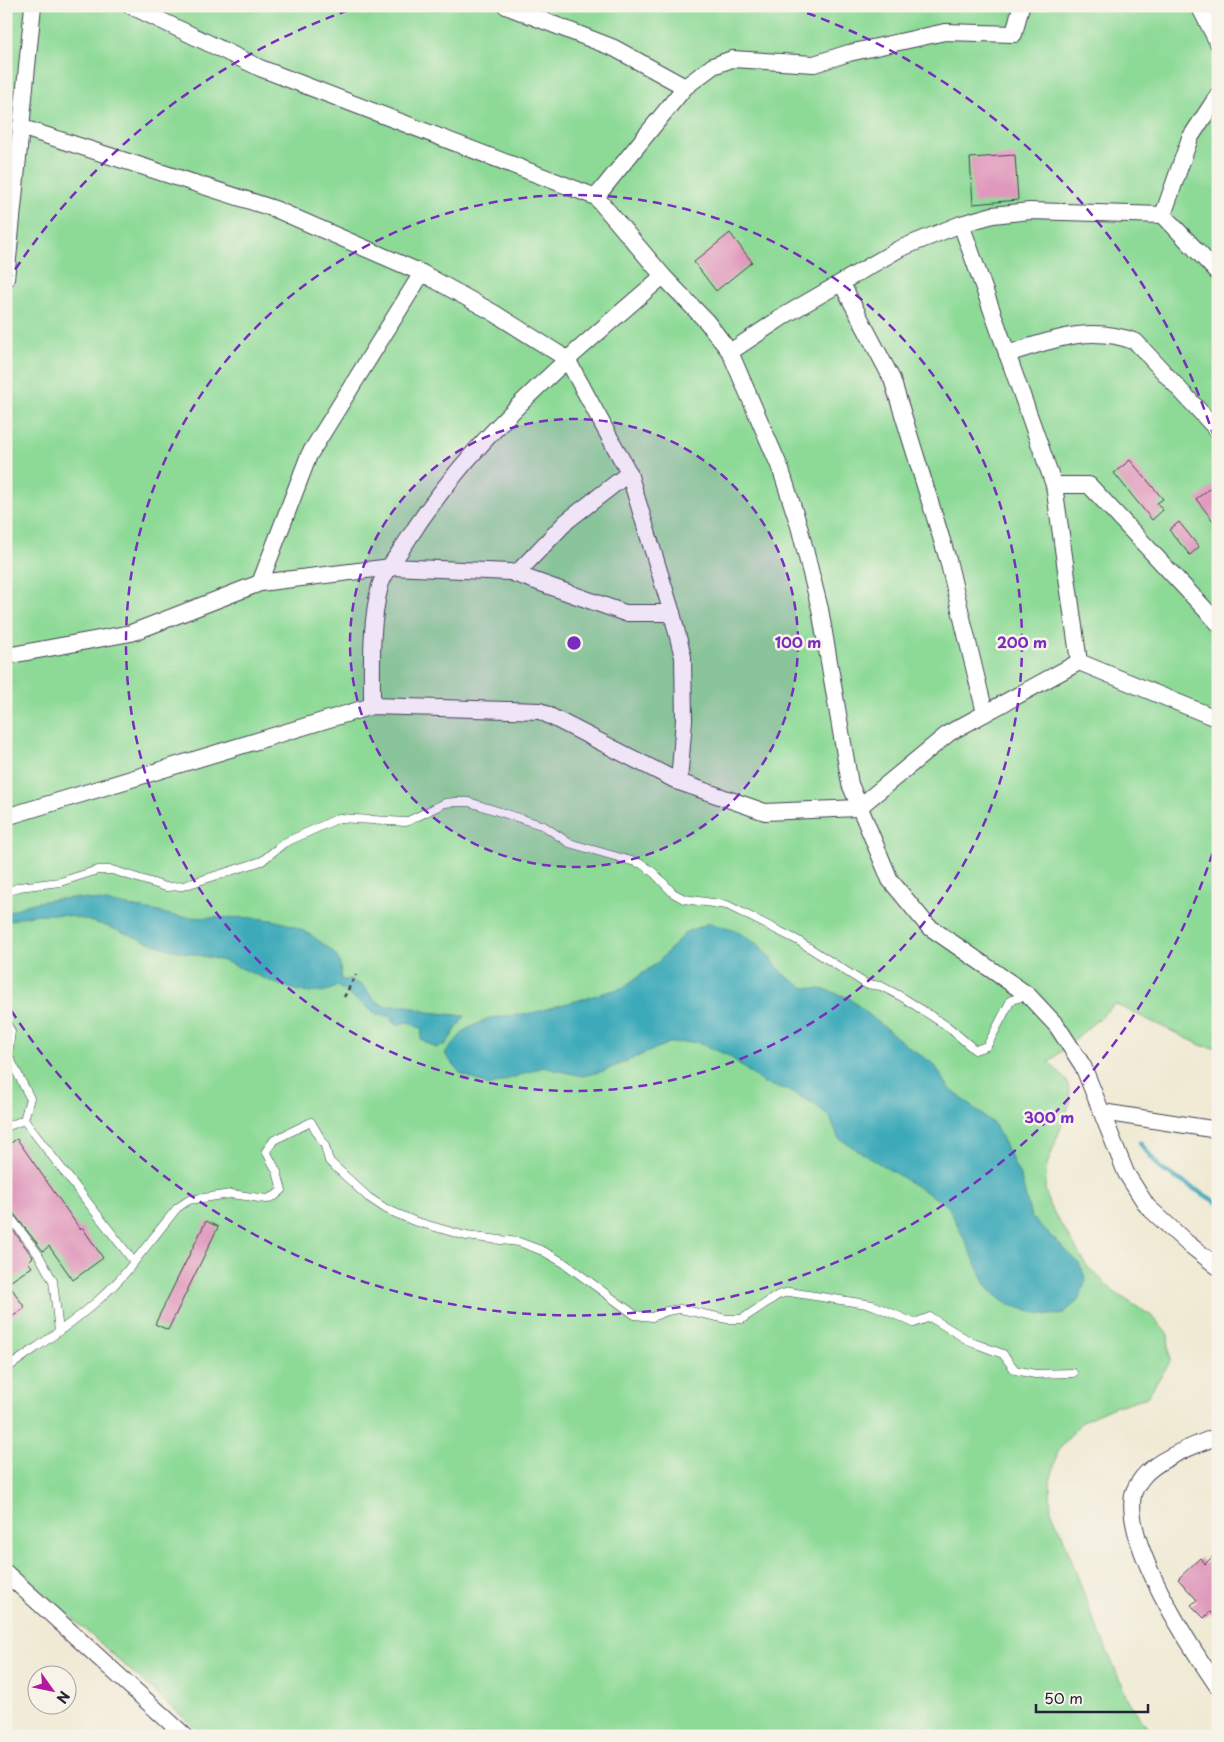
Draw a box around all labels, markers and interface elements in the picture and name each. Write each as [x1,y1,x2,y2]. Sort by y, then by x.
text: 100 m [775,630,821,653]
text: 200 m [997,630,1047,653]
centre of rings [565,634,583,652]
text: 300 m [1024,1105,1074,1128]
north arrow [28,1664,78,1714]
scale bar [1036,1682,1149,1714]
text: 50 m [1044,1686,1083,1709]
text: N [51,1687,75,1708]

